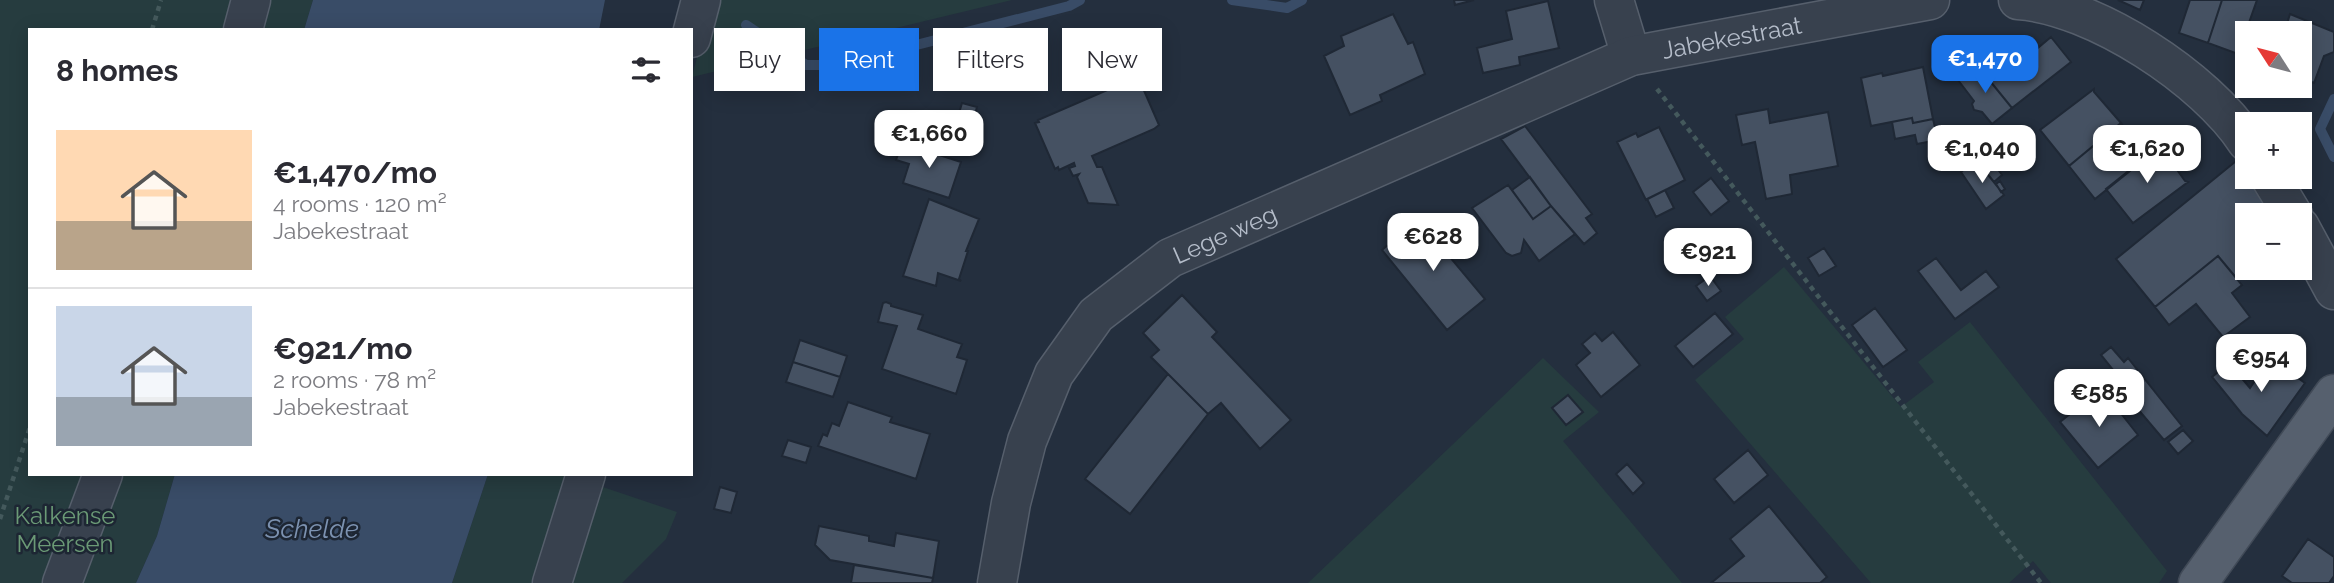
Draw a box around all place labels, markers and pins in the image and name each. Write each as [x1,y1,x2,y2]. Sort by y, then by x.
pin: €1,470 [1928,36,2042,95]
pin: €1,660 [872,110,986,170]
pin: €1,040 [1925,125,2039,185]
pin: €1,620 [2090,125,2204,185]
pin: €628 [1392,214,1474,273]
pin: €921 [1667,229,1749,288]
pin: €954 [2220,334,2302,394]
pin: €585 [2058,370,2140,429]

